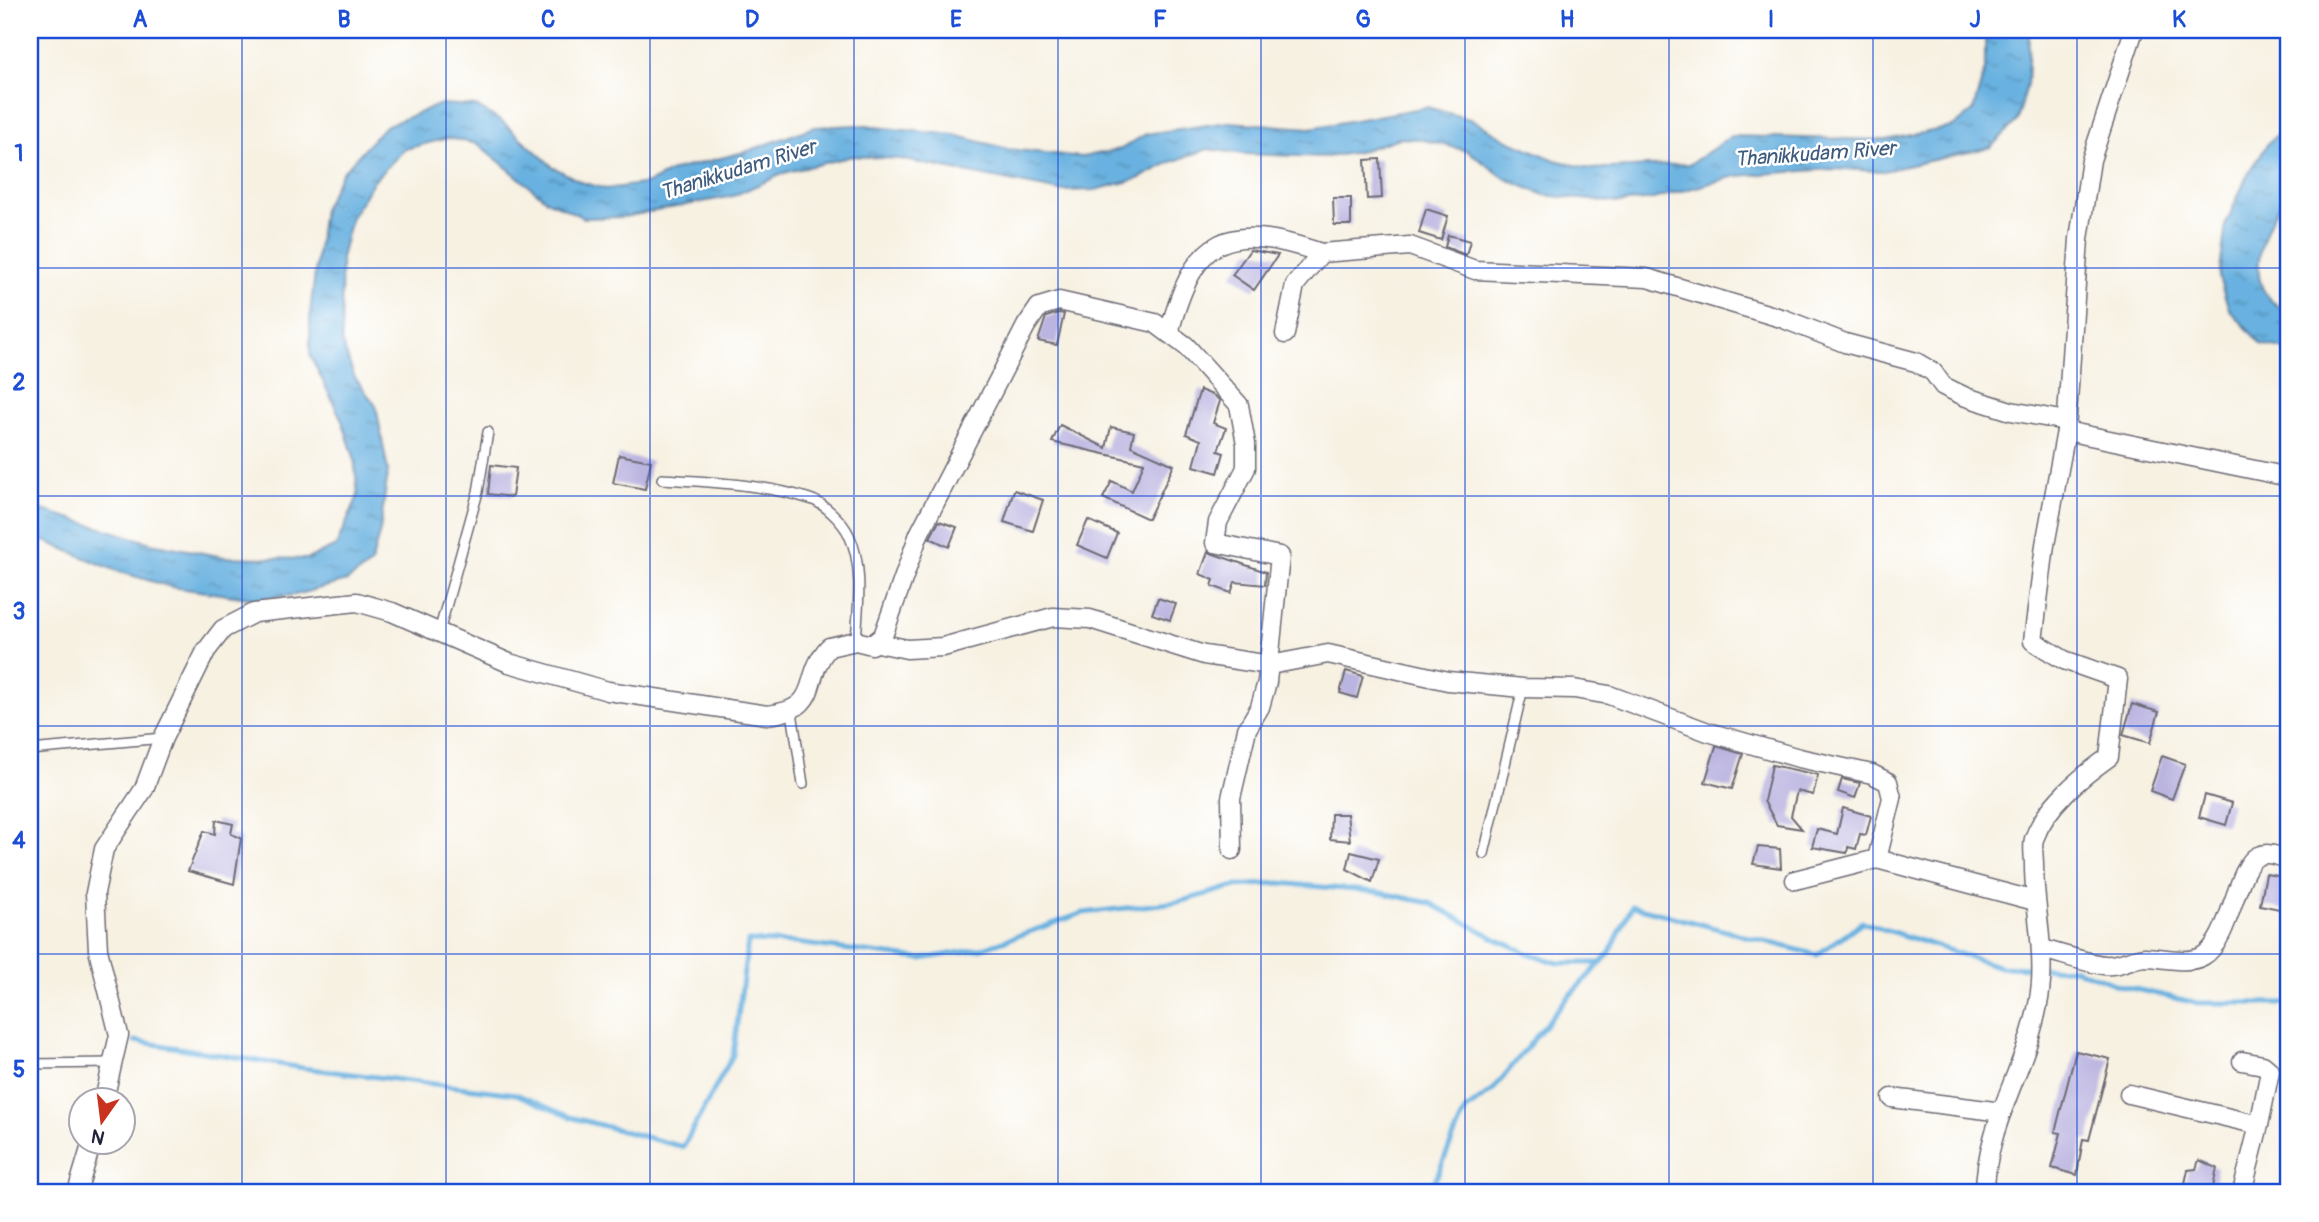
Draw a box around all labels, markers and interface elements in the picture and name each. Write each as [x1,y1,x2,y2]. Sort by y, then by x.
text: A [133,5,148,34]
text: B [337,5,351,34]
text: C [541,5,555,34]
text: D [745,5,759,34]
text: E [950,5,962,34]
text: F [1153,5,1167,34]
text: G [1355,5,1371,34]
text: H [1560,5,1574,34]
text: I [1768,5,1774,34]
text: J [1969,5,1981,34]
text: K [2172,5,2186,34]
water label: Thanikkudam River [657,133,822,207]
water label: Thanikkudam River [1734,135,1899,173]
text: 1 [15,139,24,168]
text: 2 [13,368,26,397]
text: 3 [13,597,25,626]
text: 4 [12,826,26,855]
text: 5 [13,1055,25,1084]
north arrow [66,1086,136,1156]
text: N [89,1123,107,1150]

